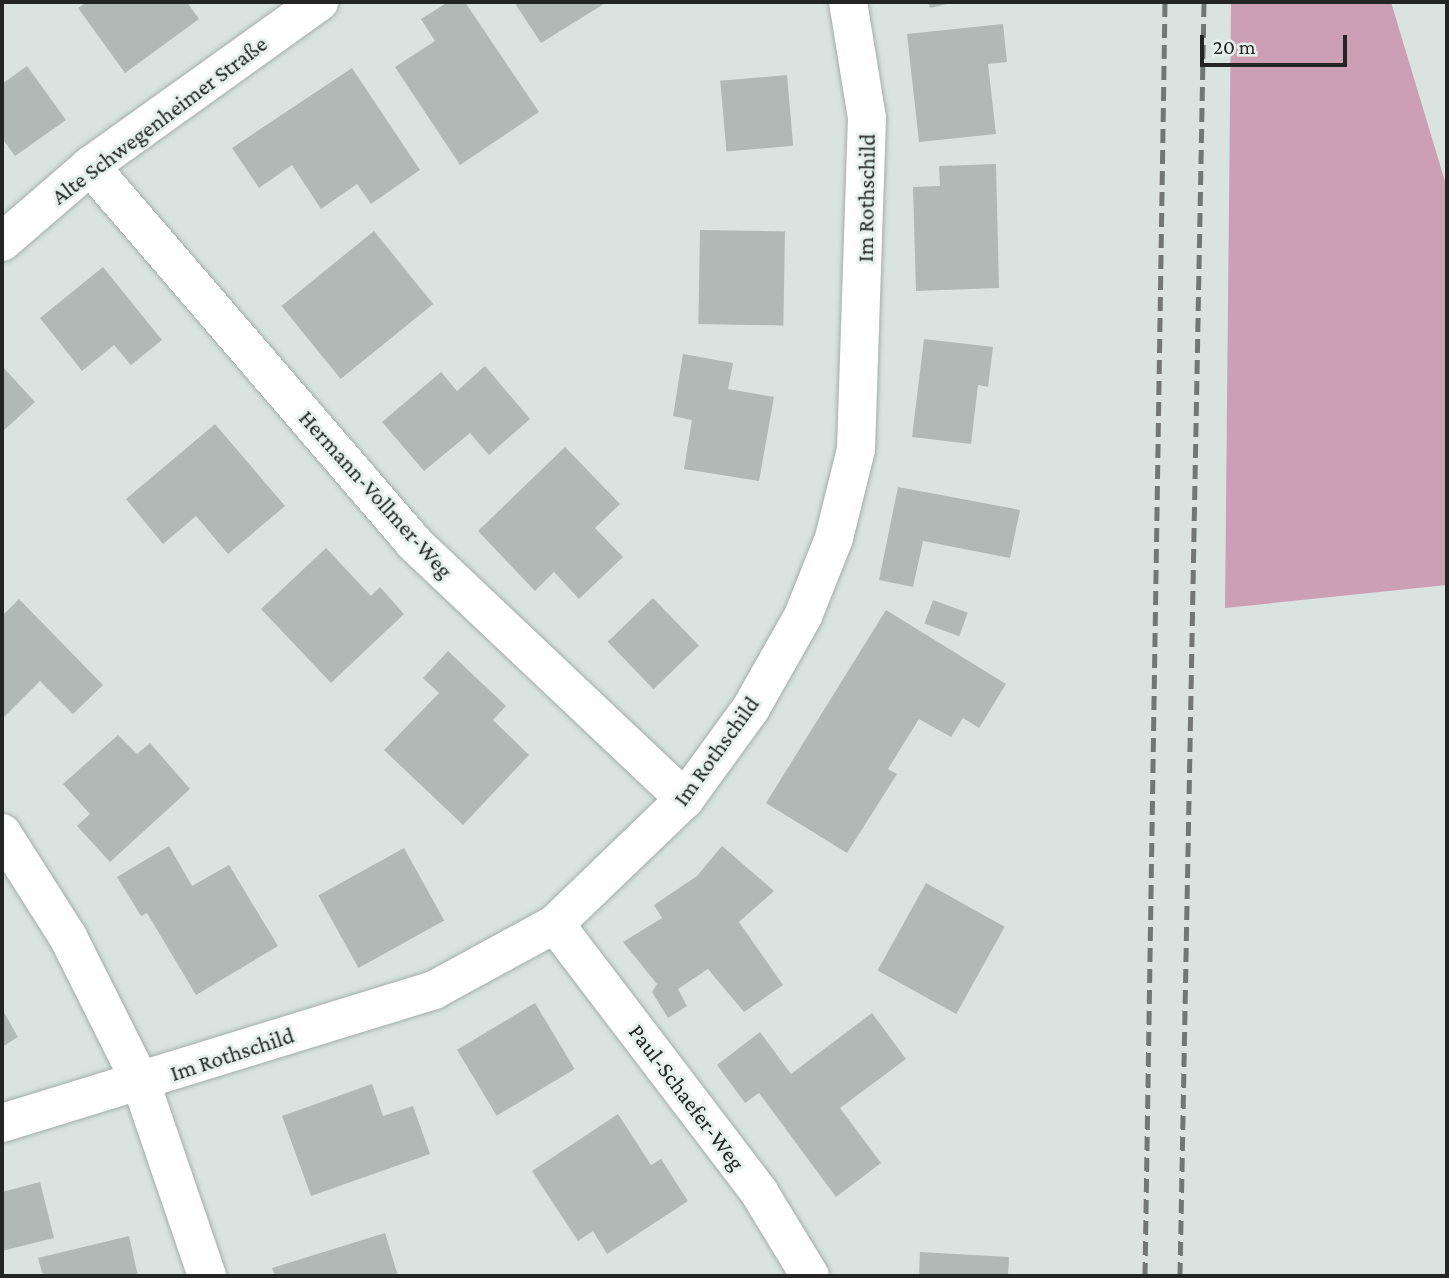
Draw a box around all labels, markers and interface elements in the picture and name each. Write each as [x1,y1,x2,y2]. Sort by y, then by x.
scale bar [1204,21,1351,65]
street label: Alte Schwegenheimer Straße [46,30,272,210]
text: 20 m [1213,35,1256,59]
street label: Im Rothschild [851,133,881,263]
street label: Hermann-Vollmer-Weg [293,404,459,584]
street label: Im Rothschild [667,691,765,811]
street label: Paul-Schaefer-Weg [623,1018,751,1176]
street label: Im Rothschild [167,1021,297,1087]

